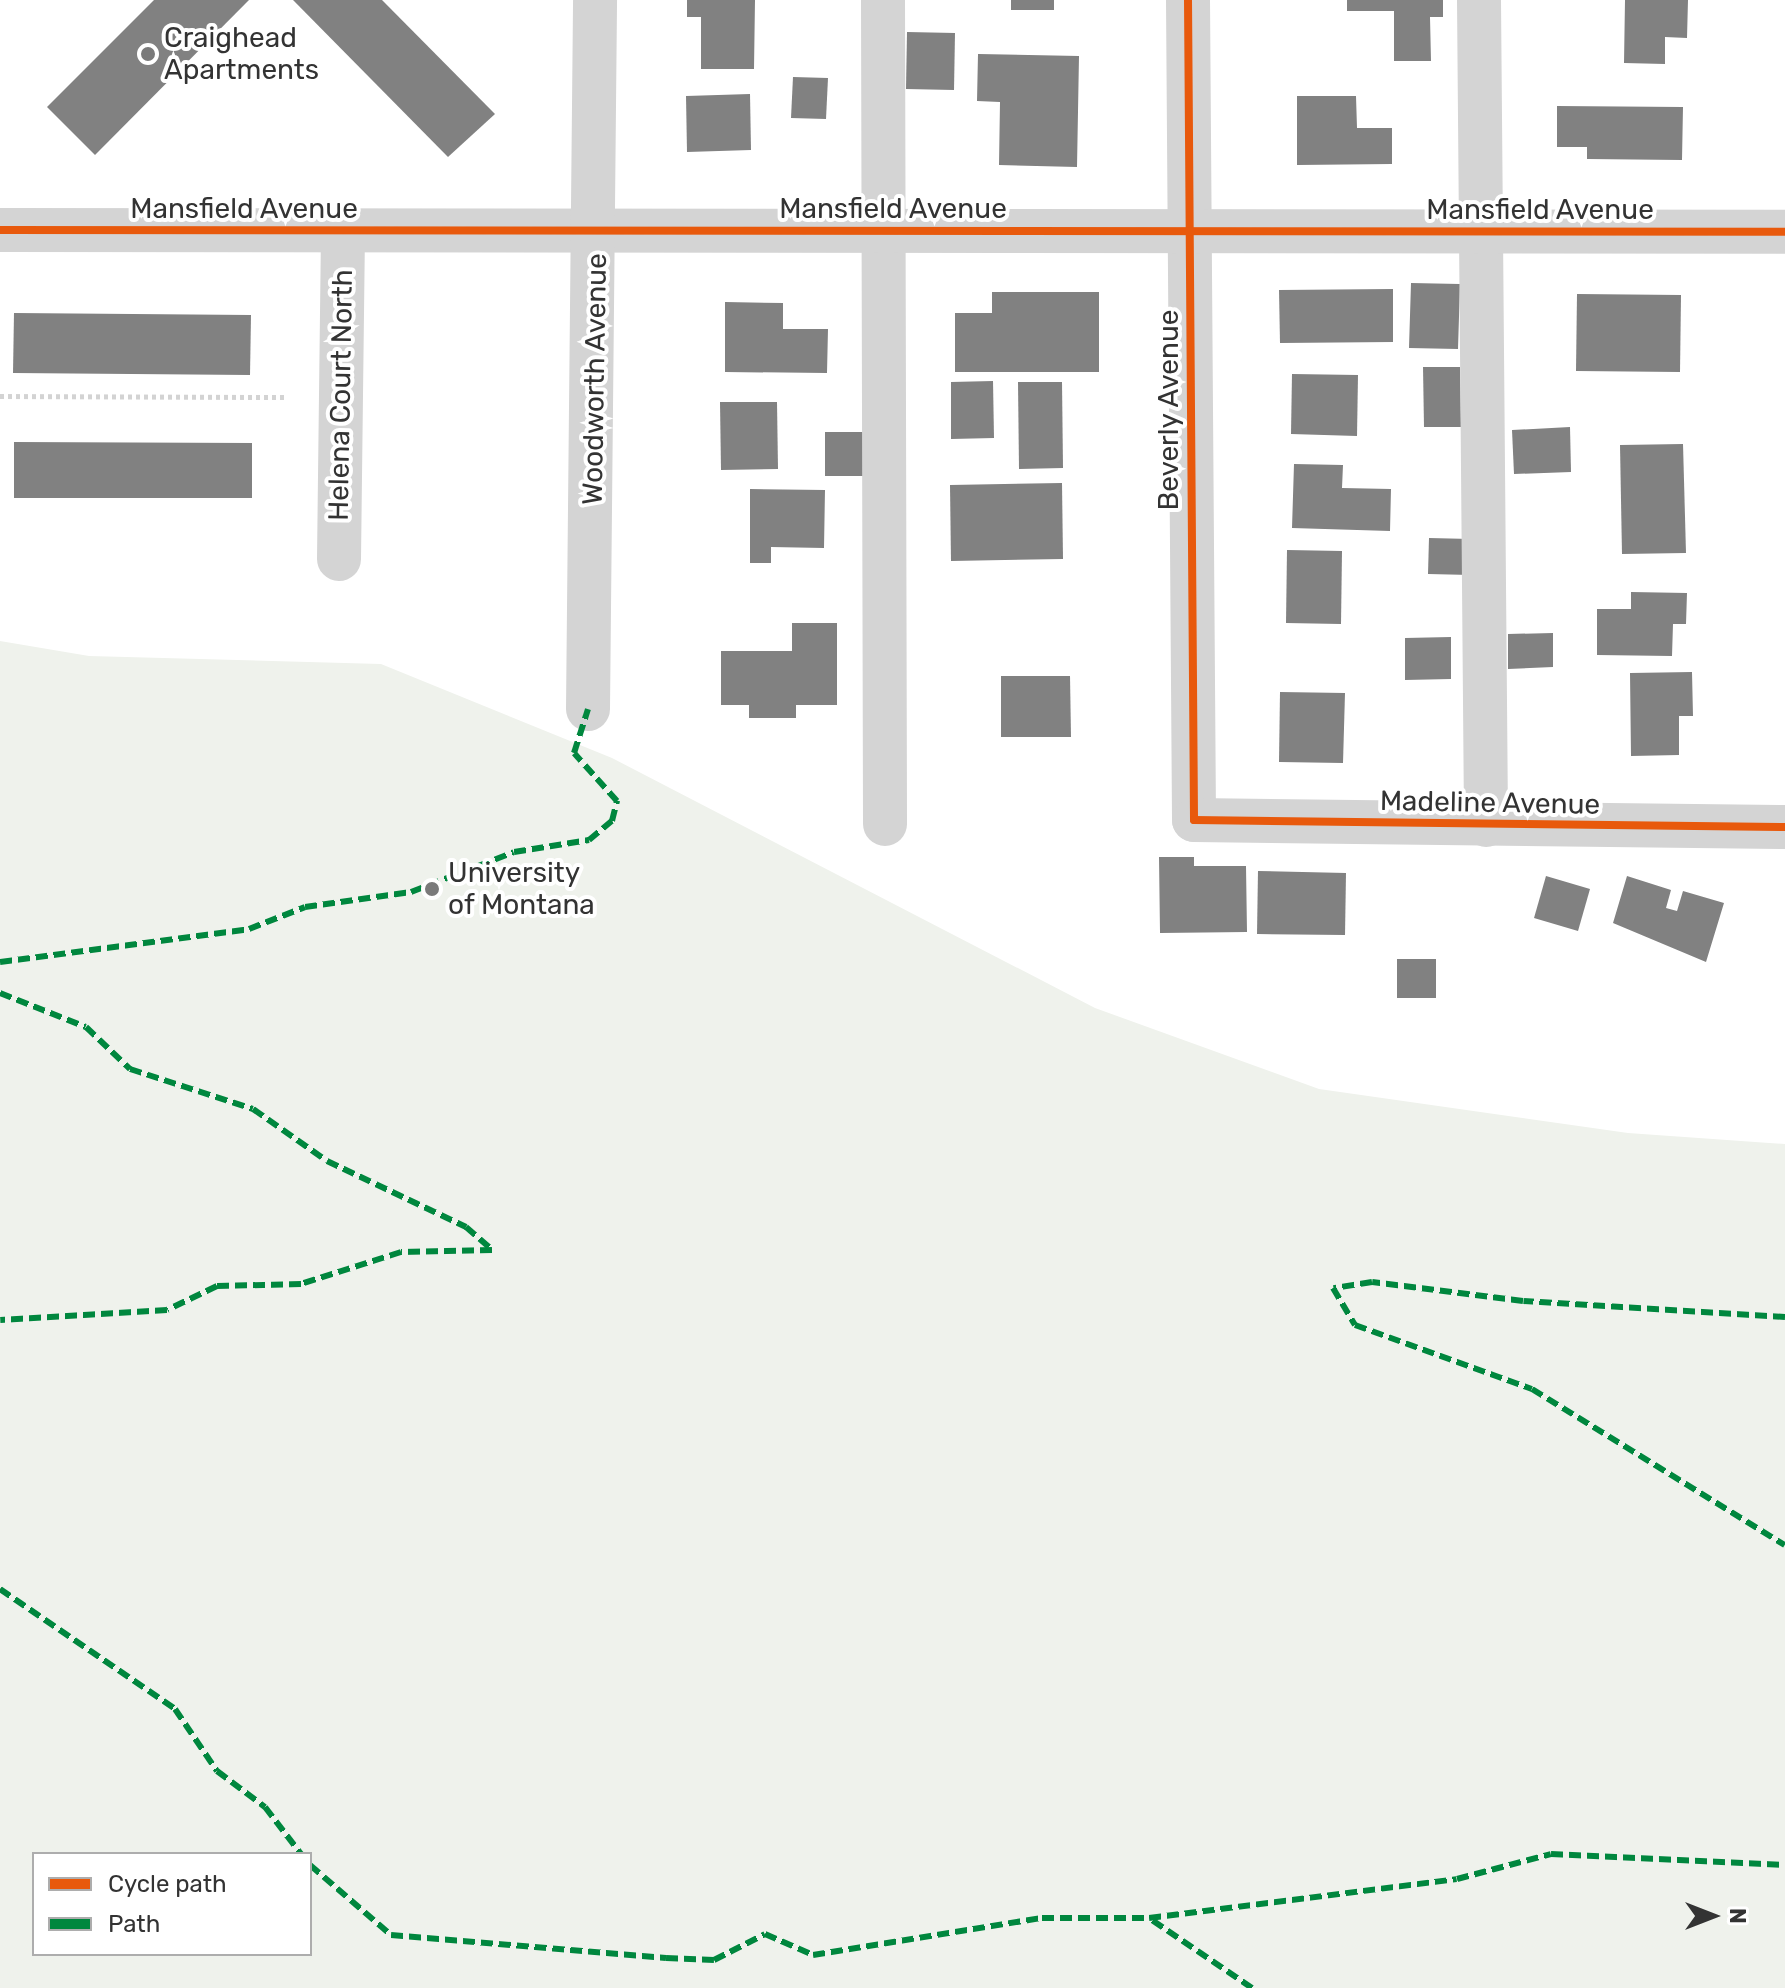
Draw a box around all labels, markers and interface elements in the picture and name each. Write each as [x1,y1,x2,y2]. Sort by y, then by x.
place label: Craighead Apartments [164,21,319,87]
marker: Craighead Apartments [139,45,157,63]
street label: Mansfield Avenue [130,192,358,226]
street label: Mansfield Avenue [779,192,1007,226]
street label: Mansfield Avenue [1426,193,1654,227]
street label: Woodworth Avenue [576,253,614,505]
street label: Helena Court North [322,269,360,521]
street label: Beverly Avenue [1152,309,1186,511]
street label: Madeline Avenue [1379,784,1601,822]
place label: University of Montana [448,856,595,922]
marker: University of Montana [423,880,441,898]
legend [32,1852,312,1956]
text: Cycle path [108,1870,227,1898]
north arrow [1673,1876,1753,1956]
text: N [1724,1908,1751,1924]
text: Path [108,1910,160,1938]

